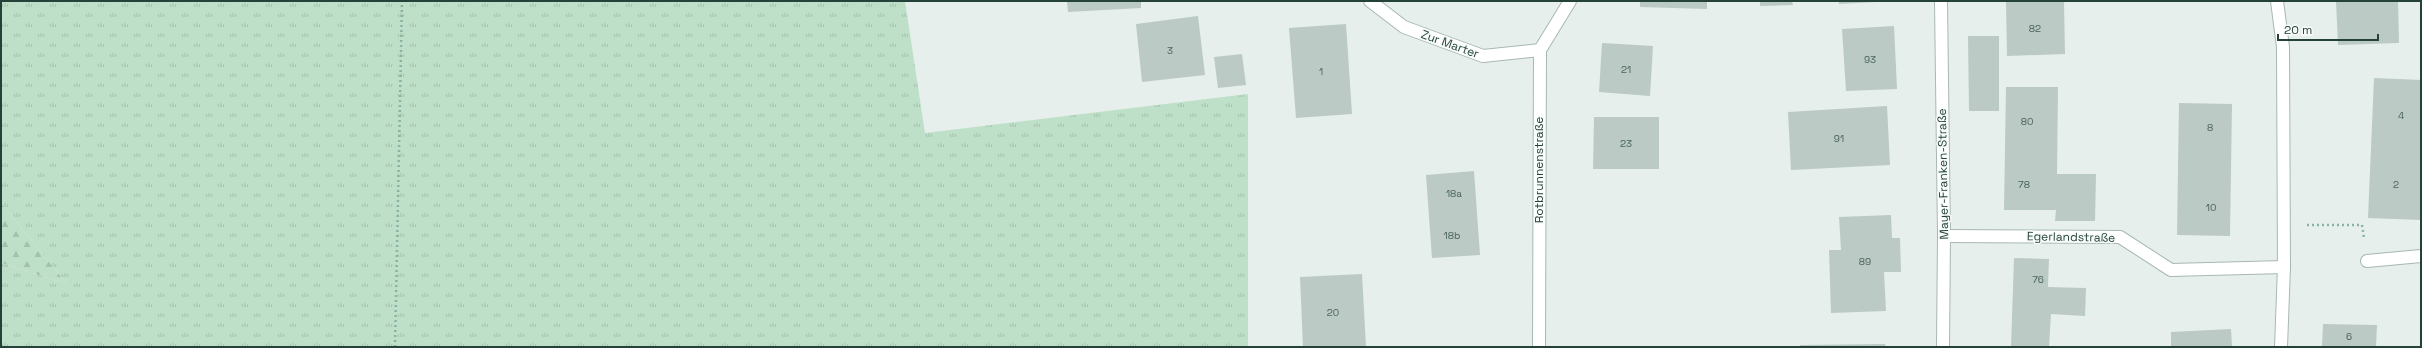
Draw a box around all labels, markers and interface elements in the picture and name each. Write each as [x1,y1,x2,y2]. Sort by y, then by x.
scale bar [2278,16,2378,42]
house number: 82 [2029,22,2041,35]
text: 20 m [2284,22,2312,38]
street label: Zur Marter [1419,26,1482,62]
house number: 3 [1167,44,1173,57]
house number: 93 [1864,53,1876,66]
house number: 21 [1621,63,1631,76]
house number: 1 [1319,65,1323,78]
street label: Mayer-Franken-Straße [1934,108,1952,240]
house number: 4 [2398,109,2404,122]
house number: 80 [2021,115,2033,128]
street label: Rotbrunnenstraße [1531,117,1547,223]
house number: 8 [2207,121,2213,134]
house number: 91 [1834,132,1844,145]
house number: 23 [1620,137,1632,150]
house number: 78 [2018,178,2030,191]
house number: 2 [2393,178,2399,191]
house number: 18a [1446,187,1462,200]
house number: 10 [2206,201,2216,214]
street label: Egerlandstraße [2027,228,2115,246]
house number: 18b [1444,229,1460,242]
house number: 89 [1859,255,1871,268]
house number: 76 [2032,273,2044,286]
house number: 20 [1327,306,1339,319]
house number: 6 [2346,330,2352,343]

